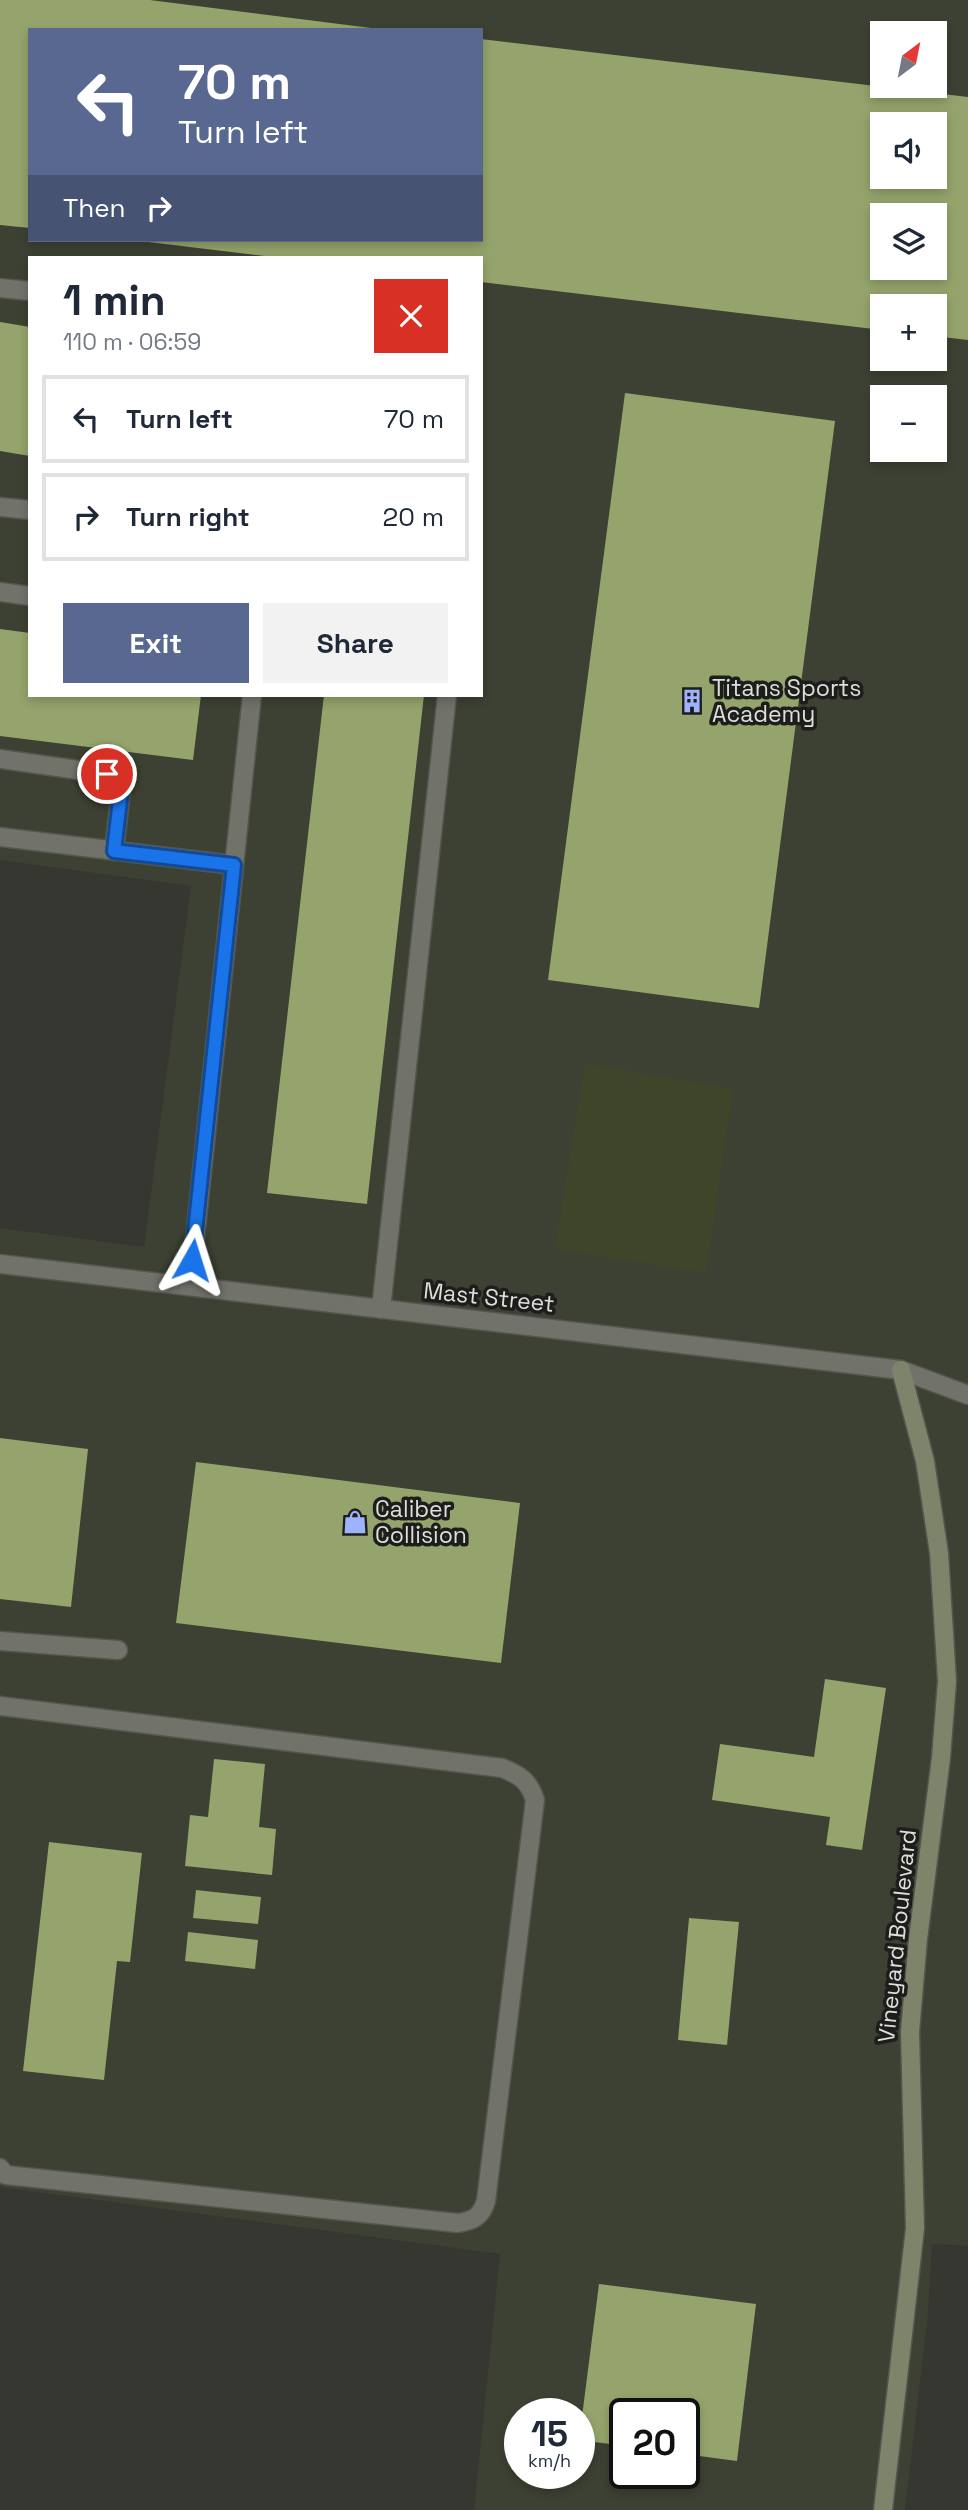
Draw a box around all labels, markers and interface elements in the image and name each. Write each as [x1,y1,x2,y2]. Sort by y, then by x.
north arrow [870,21,947,98]
map controls [870,21,947,462]
text: 70 m [178,51,291,113]
icon: left [63,56,154,147]
text: Turn left [178,112,308,152]
button: sound [870,112,947,189]
icon: right [140,189,178,227]
text: Then [63,191,126,225]
button: layers [870,203,947,280]
text: 1 min [63,274,166,327]
button: close [374,279,448,353]
button: + [870,294,947,371]
text: 110 m · 06:59 [63,327,201,357]
button: − [870,385,947,462]
icon: left [67,400,105,438]
text: Turn left [126,402,233,436]
text: 70 m [384,402,444,436]
icon: right [67,498,105,536]
text: Turn right [126,500,250,534]
text: 20 m [383,500,444,534]
button: Exit [63,603,249,683]
button: Share [263,603,448,683]
place label: Titans Sports Academy [712,673,861,729]
building icon: Titans Sports Academy [678,687,706,715]
pin [77,744,137,804]
icon: arrive [88,755,126,793]
position arrow [155,1223,229,1297]
street label: Mast Street [422,1275,556,1319]
place label: Caliber Collision [375,1494,467,1550]
shop icon: Caliber Collision [341,1508,369,1536]
street label: Vineyard Boulevard [871,1828,923,2044]
speed limit sign: 20 [609,2398,700,2489]
text: 15 [531,2412,568,2456]
text: km/h [528,2449,571,2472]

